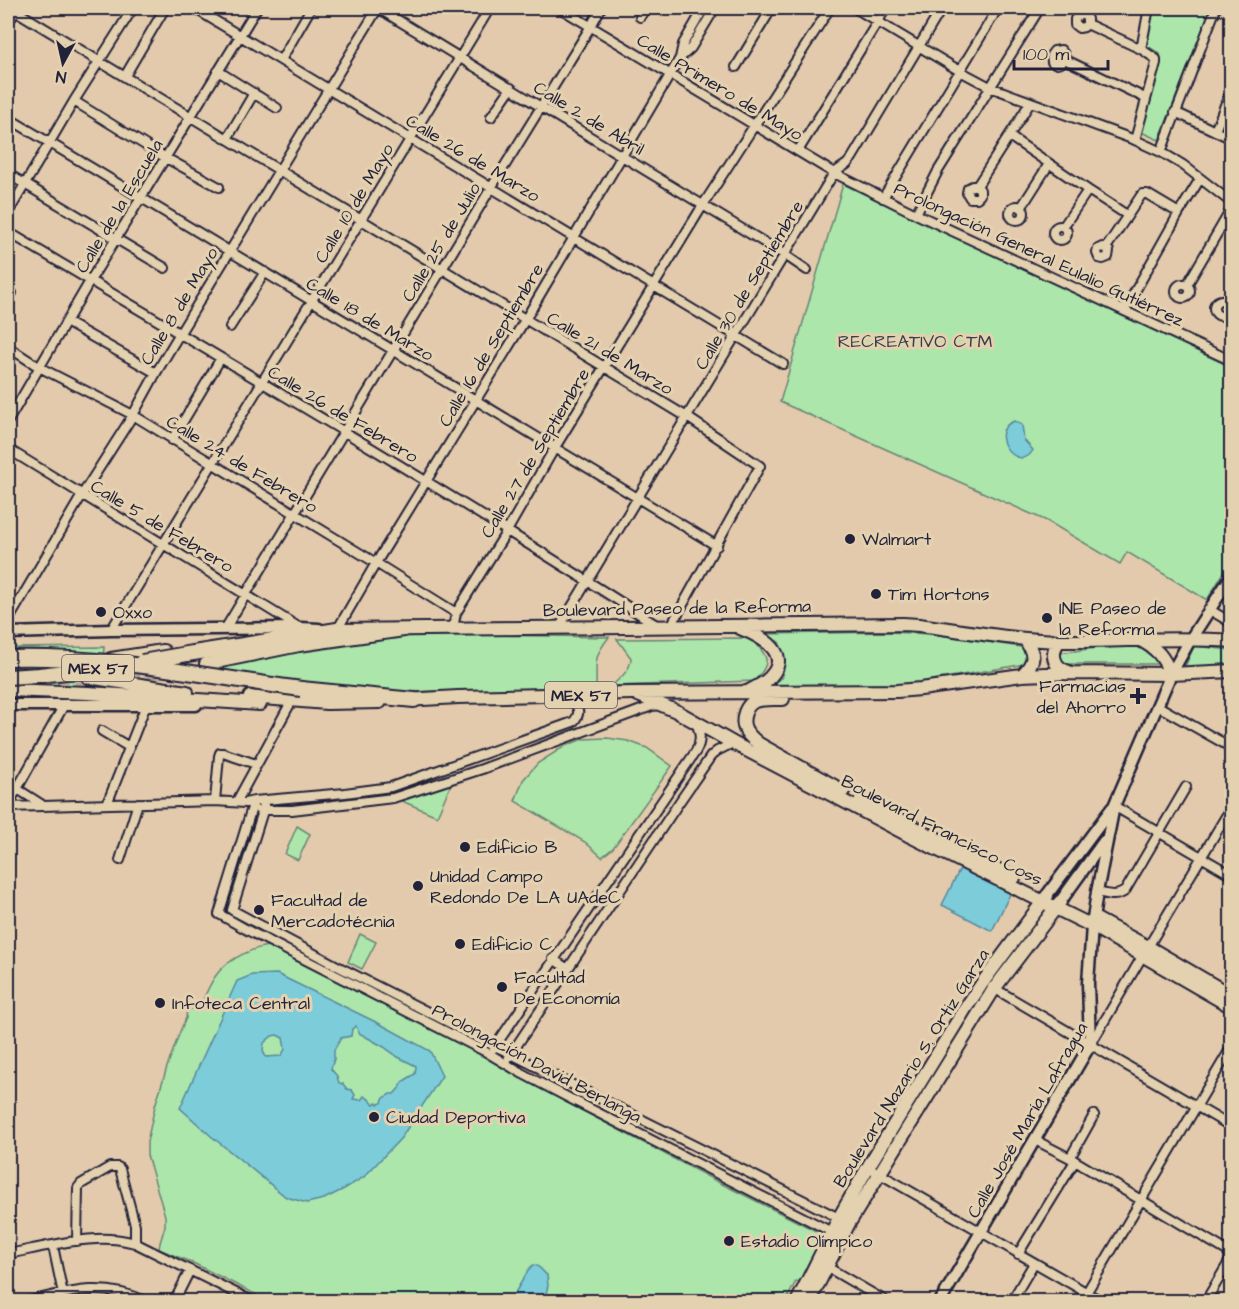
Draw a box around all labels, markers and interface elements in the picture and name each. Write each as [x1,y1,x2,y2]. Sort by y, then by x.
street label: Calle Primero de Mayo [631,28,808,148]
north arrow [33,33,93,93]
scale bar [1014,33,1108,71]
text: 100 m [1023,42,1069,67]
text: N [55,65,68,88]
street label: Calle 2 de Abril [529,75,649,161]
street label: Calle 26 de Marzo [401,108,545,208]
street label: Calle de la Escuela [70,135,169,278]
street label: Calle 10 de Mayo [309,139,401,268]
street label: Prolongación General Eulalio Gutiérrez [889,176,1188,334]
street label: Calle 25 de Julio [396,178,487,307]
street label: Calle 30 de Septiembre [689,196,810,375]
street label: Calle 8 de Mayo [134,243,225,370]
street label: Calle 16 de Septiembre [433,259,550,432]
street label: Calle 18 de Marzo [301,271,438,367]
street label: Calle 21 de Marzo [542,306,678,401]
park label: RECREATIVO CTM [838,329,992,354]
street label: Calle 26 de Febrero [263,360,423,469]
street label: Calle 27 de Septiembre [475,363,596,543]
street label: Calle 24 de Febrero [161,409,322,520]
street label: Calle 5 de Febrero [86,474,238,579]
place label: Walmart [862,527,932,552]
marker: Walmart [843,532,857,546]
place label: Tim Hortons [888,582,990,607]
marker: Tim Hortons [869,587,883,601]
street label: Boulevard Paseo de la Reforma [543,594,811,623]
place label: INE Paseo de la Reforma [1059,596,1167,642]
place label: Oxxo [113,600,152,625]
marker: Oxxo [94,605,108,619]
marker: INE Paseo de la Reforma [1040,611,1054,625]
road number: MEX 57 [62,655,134,681]
place label: Farmacias del Ahorro [1036,674,1126,720]
road number: MEX 57 [545,682,617,708]
marker: Farmacias del Ahorro [1131,689,1145,703]
street label: Boulevard Francisco Coss [837,769,1047,892]
place label: Edificio B [477,835,557,860]
marker: Edificio B [458,840,472,854]
place label: Unidad Campo Redondo De LA UAdeC [430,864,621,910]
marker: Unidad Campo Redondo De LA UAdeC [411,879,425,893]
place label: Facultad de Mercadotécnia [271,888,395,934]
marker: Facultad de Mercadotécnia [252,903,266,917]
place label: Edificio C [472,932,552,957]
marker: Edificio C [453,937,467,951]
street label: Boulevard Nazario S. Ortiz Garza [827,944,995,1192]
place label: Facultad De Economía [514,965,620,1011]
marker: Facultad De Economía [495,980,509,994]
place label: Infoteca Central [172,991,310,1016]
marker: Infoteca Central [153,996,167,1010]
street label: Prolongación David Berlanga [427,998,646,1130]
street label: Calle José María Lafragua [961,1018,1095,1223]
place label: Ciudad Deportiva [386,1105,525,1130]
marker: Ciudad Deportiva [367,1110,381,1124]
place label: Estadio Olímpico [741,1229,872,1254]
marker: Estadio Olímpico [722,1234,736,1248]

